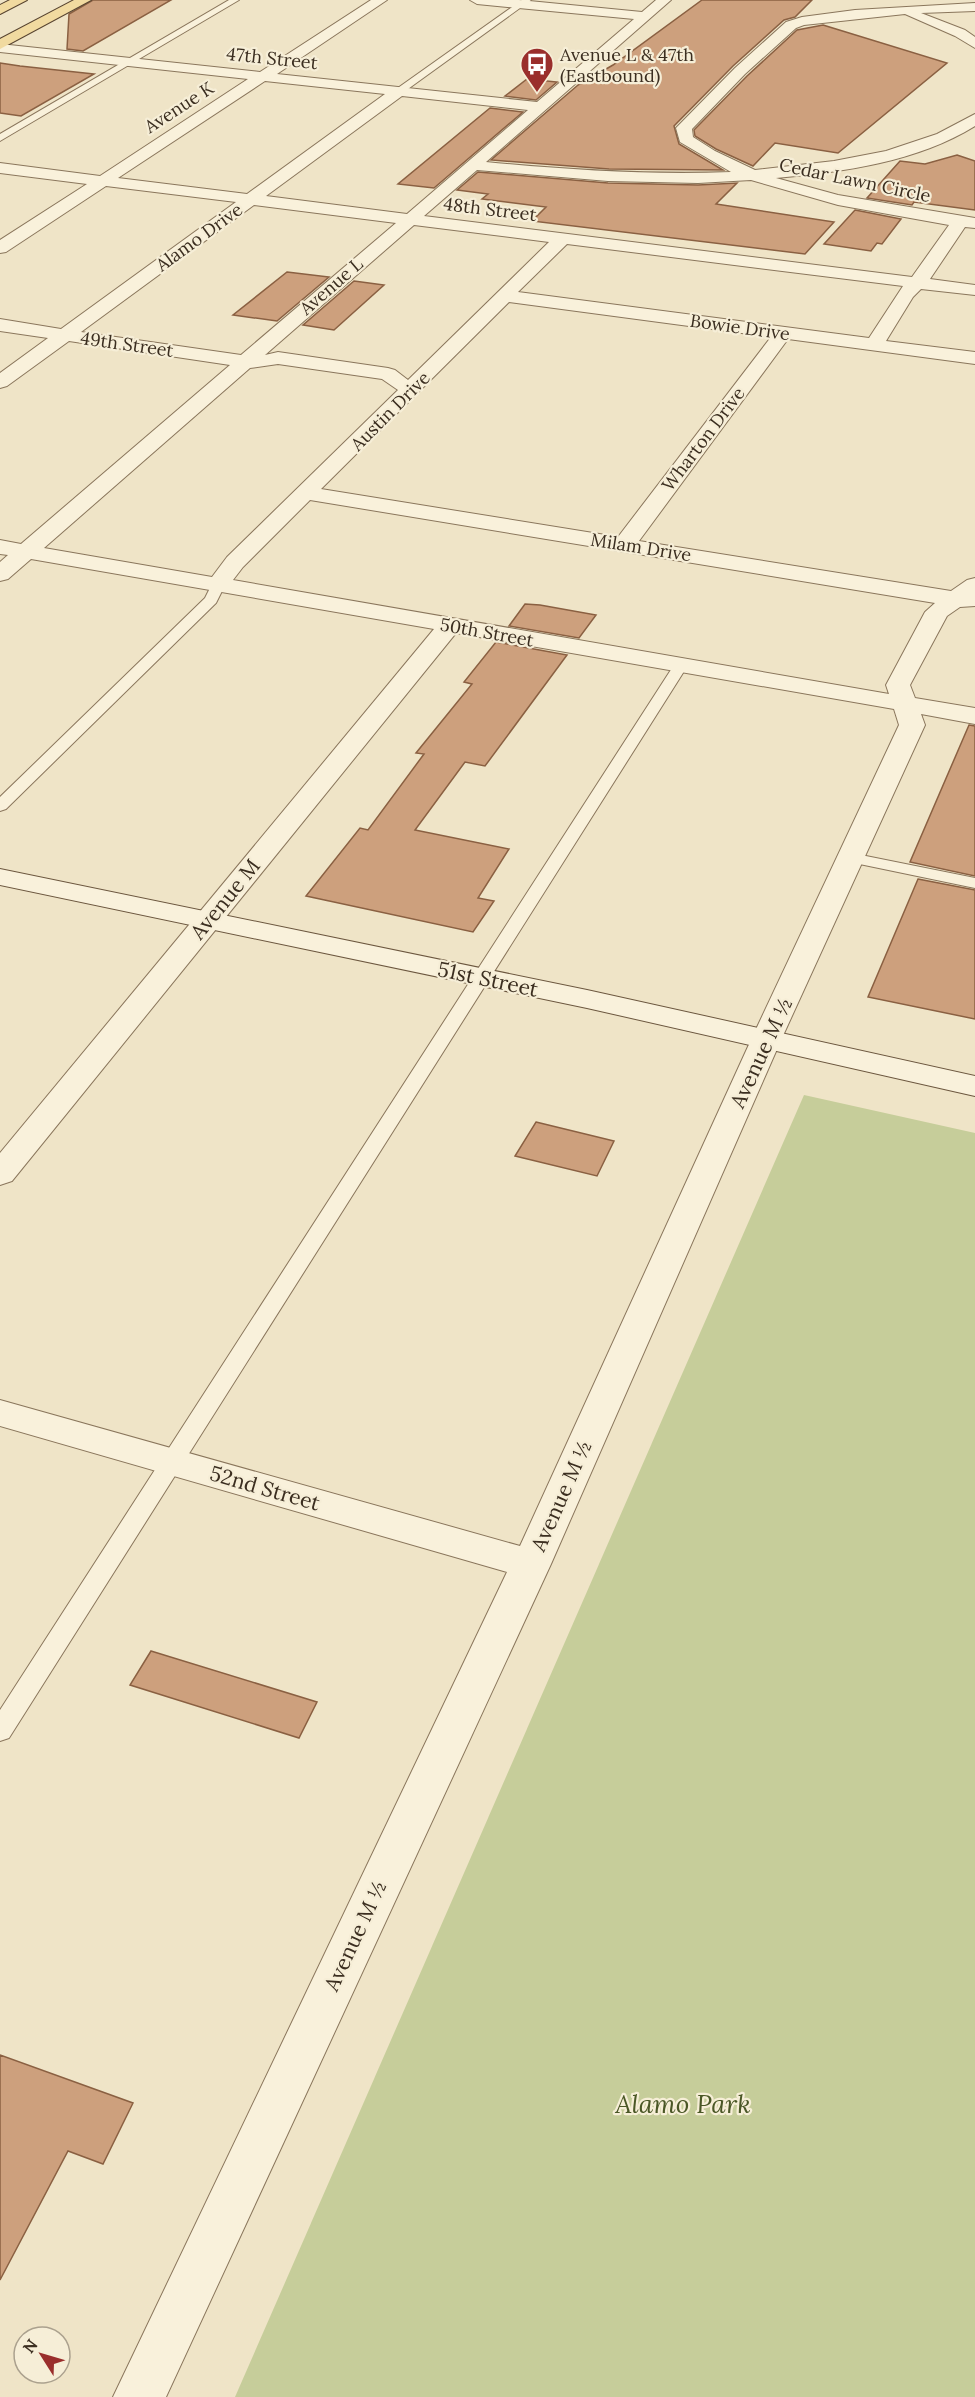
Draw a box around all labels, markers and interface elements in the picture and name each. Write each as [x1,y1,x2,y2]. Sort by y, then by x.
street label: 47th Street [225,42,319,74]
place label: Avenue L & 47th (Eastbound) [559,43,694,87]
bus stop icon: Avenue L & 47th (Eastbound) [519,46,555,93]
street label: Avenue K [139,76,219,138]
street label: Cedar Lawn Circle [777,153,933,207]
street label: 48th Street [442,192,538,226]
street label: Alamo Drive [150,198,247,277]
street label: Avenue L [294,252,368,320]
street label: Bowie Drive [689,309,792,345]
street label: 49th Street [79,326,175,362]
street label: Austin Drive [345,366,435,456]
street label: Wharton Drive [656,382,750,496]
street label: Milam Drive [589,528,693,566]
street label: 50th Street [438,612,536,652]
street label: Avenue M [184,853,266,946]
street label: 51st Street [435,955,542,1003]
street label: Avenue M ½ [723,994,798,1113]
street label: Avenue M ½ [524,1437,597,1556]
street label: 52nd Street [207,1459,324,1517]
street label: Avenue M ½ [317,1877,392,1996]
park label: Alamo Park [614,2087,751,2120]
north arrow [12,2325,72,2385]
text: N [18,2335,42,2357]

